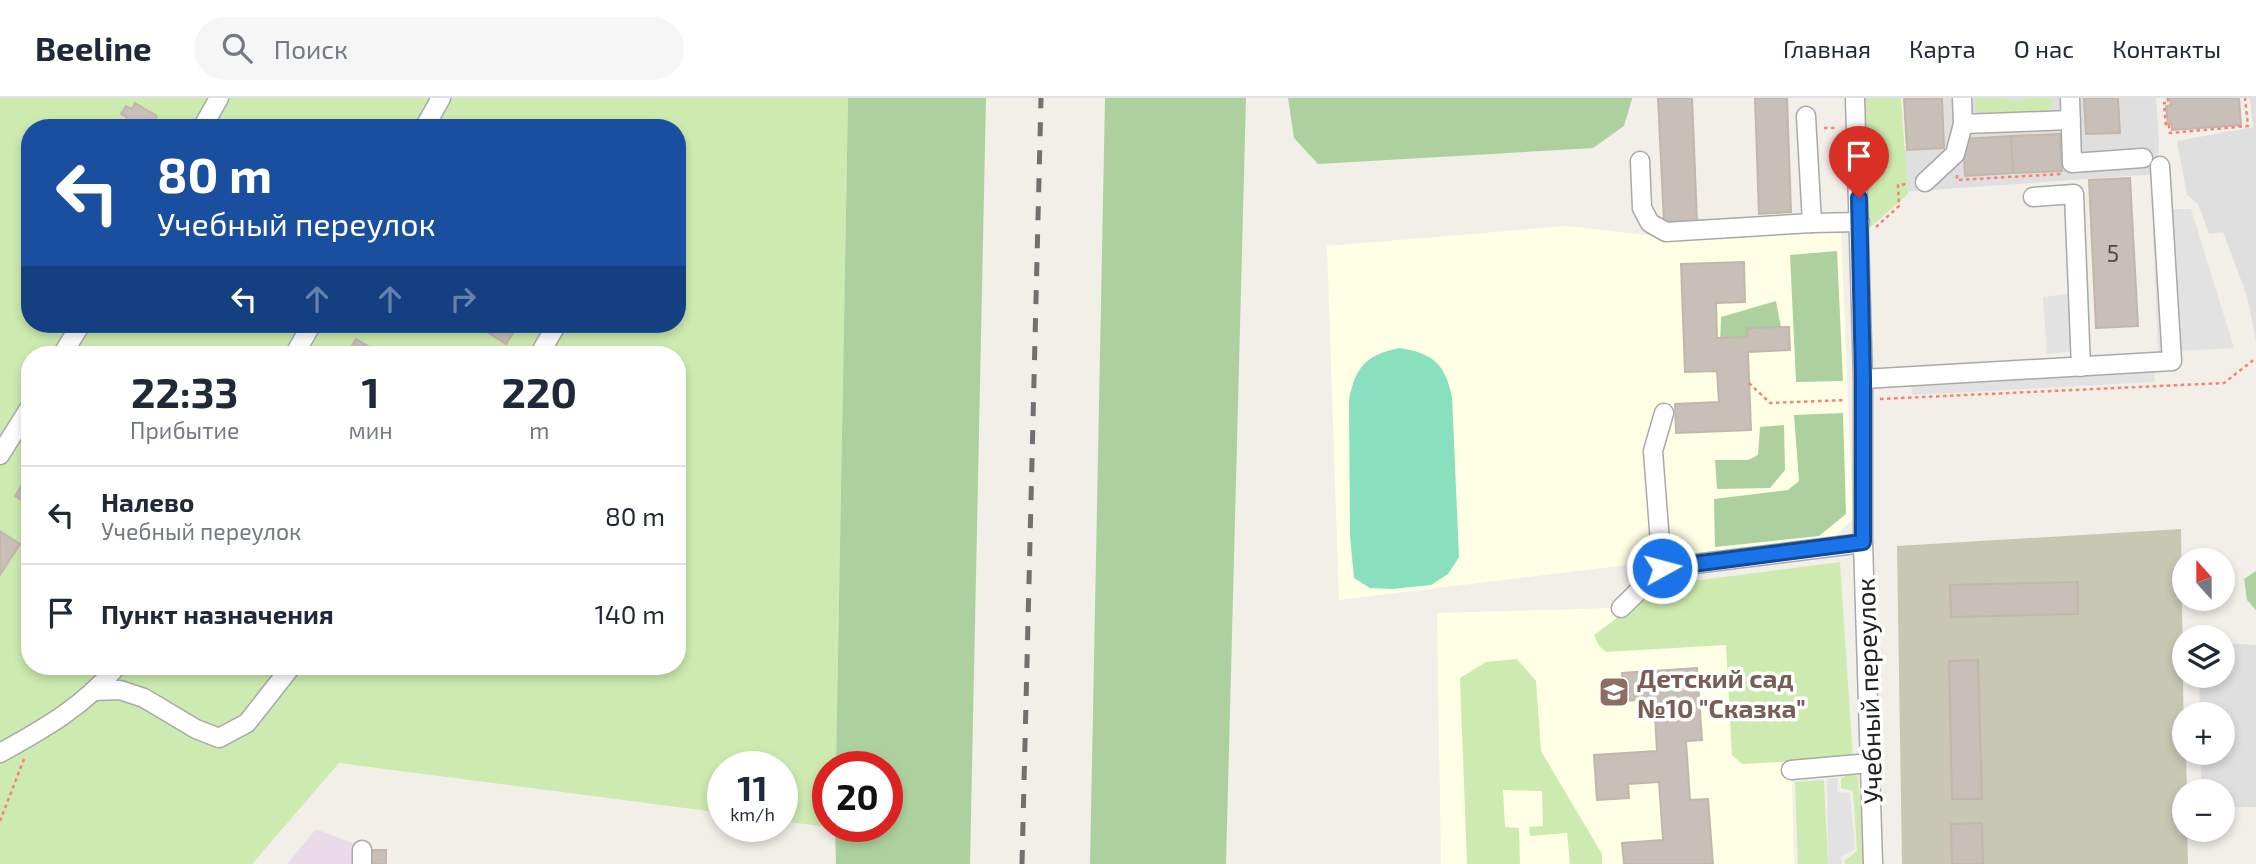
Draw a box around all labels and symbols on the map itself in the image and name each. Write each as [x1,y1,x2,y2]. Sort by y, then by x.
pin [1829,126,1889,198]
house number: 5 [2107,239,2119,267]
position arrow [1625,531,1699,605]
north arrow [2172,548,2235,611]
street label: Учебный переулок [1849,577,1888,805]
place label: Детский сад №10 "Сказка" [1637,662,1806,723]
school or university icon: Детский сад №10 "Сказка" [1597,675,1631,709]
speed limit sign: 20 [812,751,903,842]

